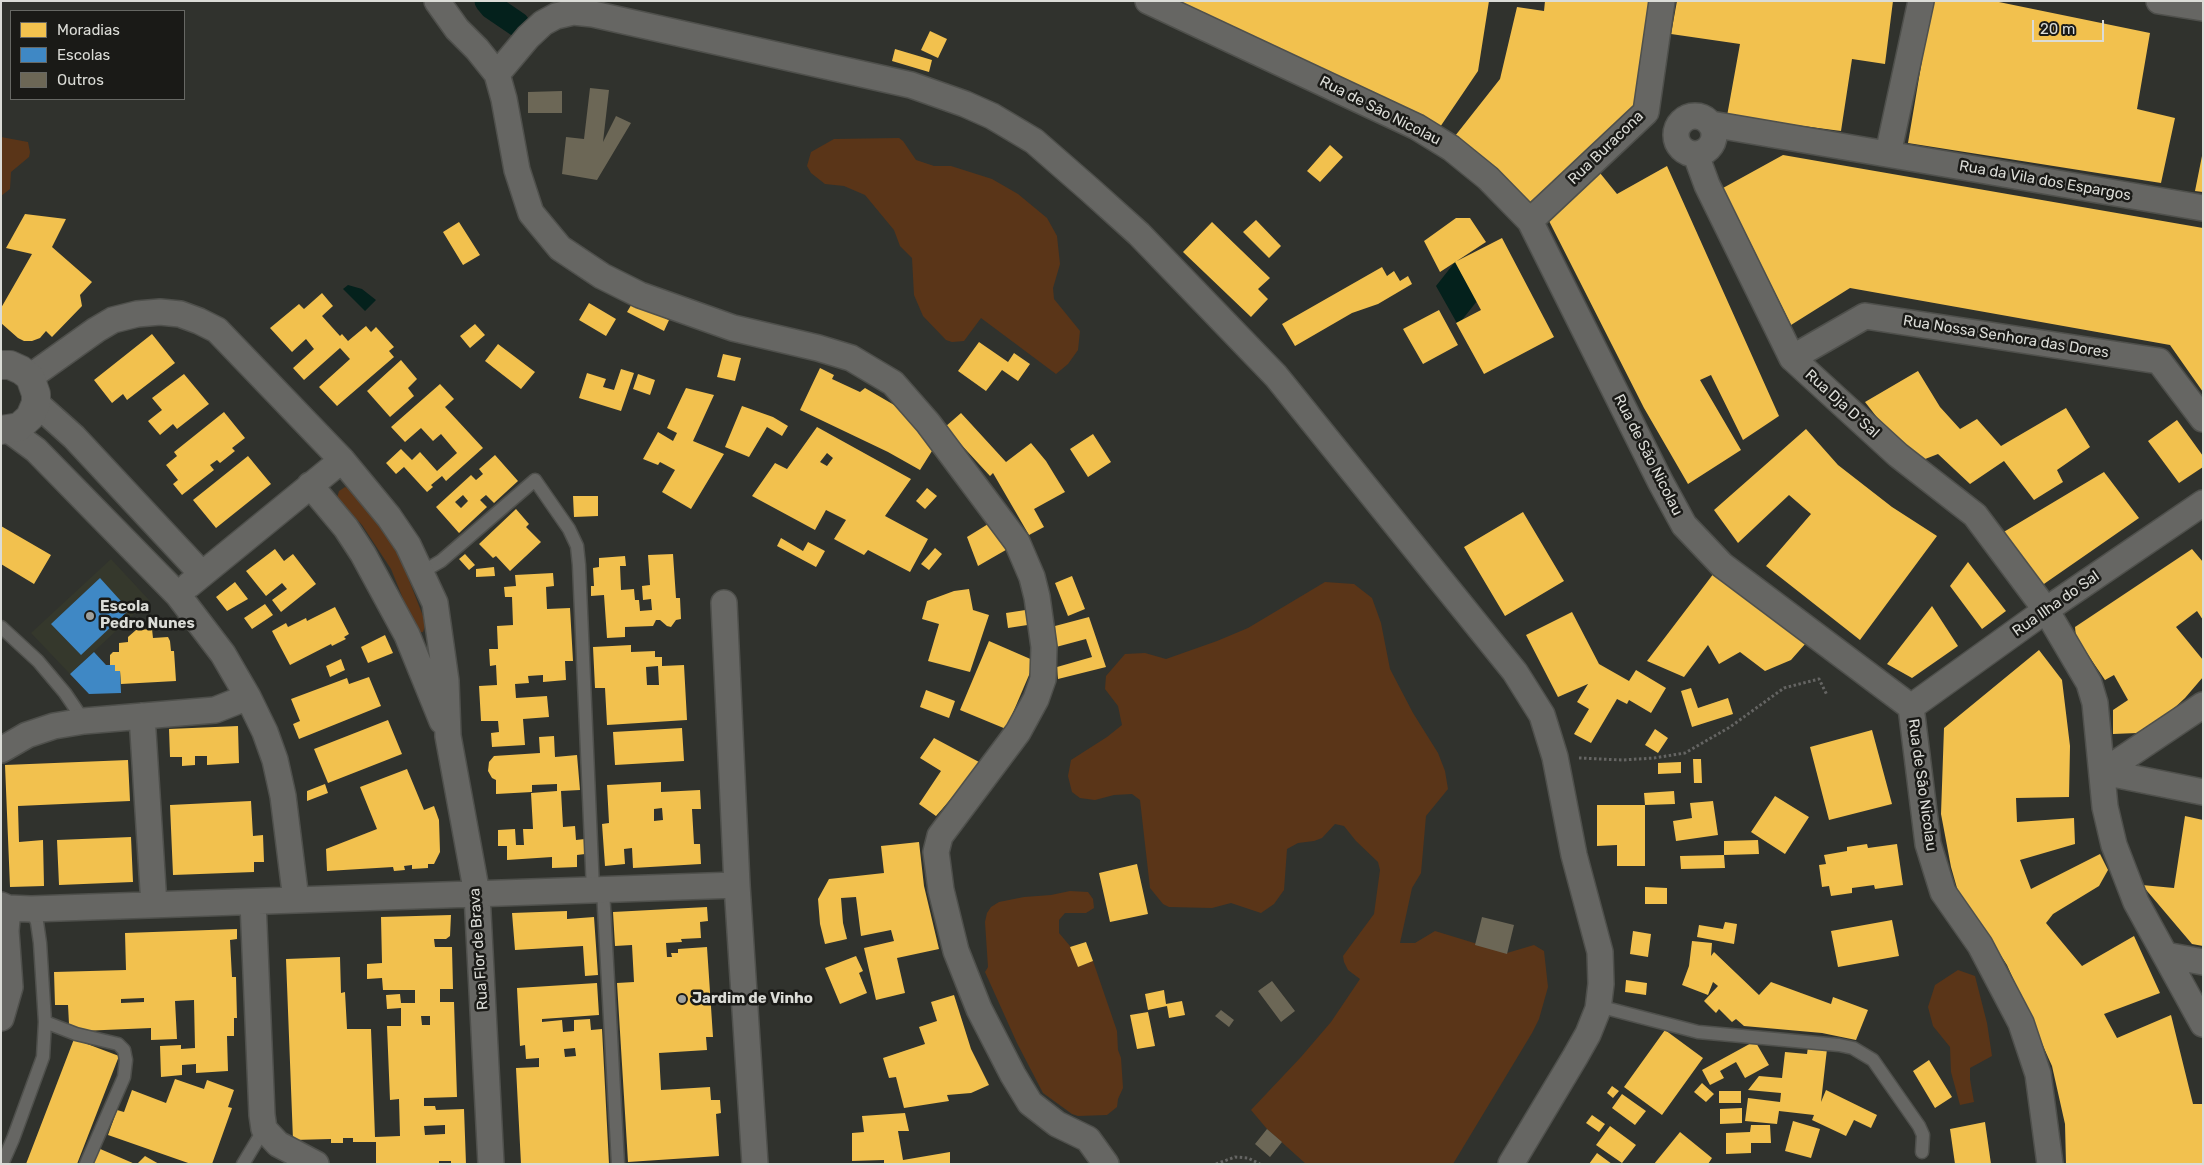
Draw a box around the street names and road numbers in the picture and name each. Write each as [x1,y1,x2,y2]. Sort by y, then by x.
street label: Rua de São Nicolau [1316,73,1444,149]
street label: Rua Buracona [1565,107,1647,189]
street label: Rua da Vila dos Espargos [1958,157,2132,205]
street label: Rua Nossa Senhora das Dores [1902,312,2110,362]
street label: Rua Dja D´Sal [1801,366,1883,442]
street label: Rua de São Nicolau [1610,391,1686,519]
street label: Rua Ilha do Sal [2009,567,2103,641]
street label: Rua de São Nicolau [1904,718,1940,852]
street label: Rua Flor de Brava [466,887,492,1011]

